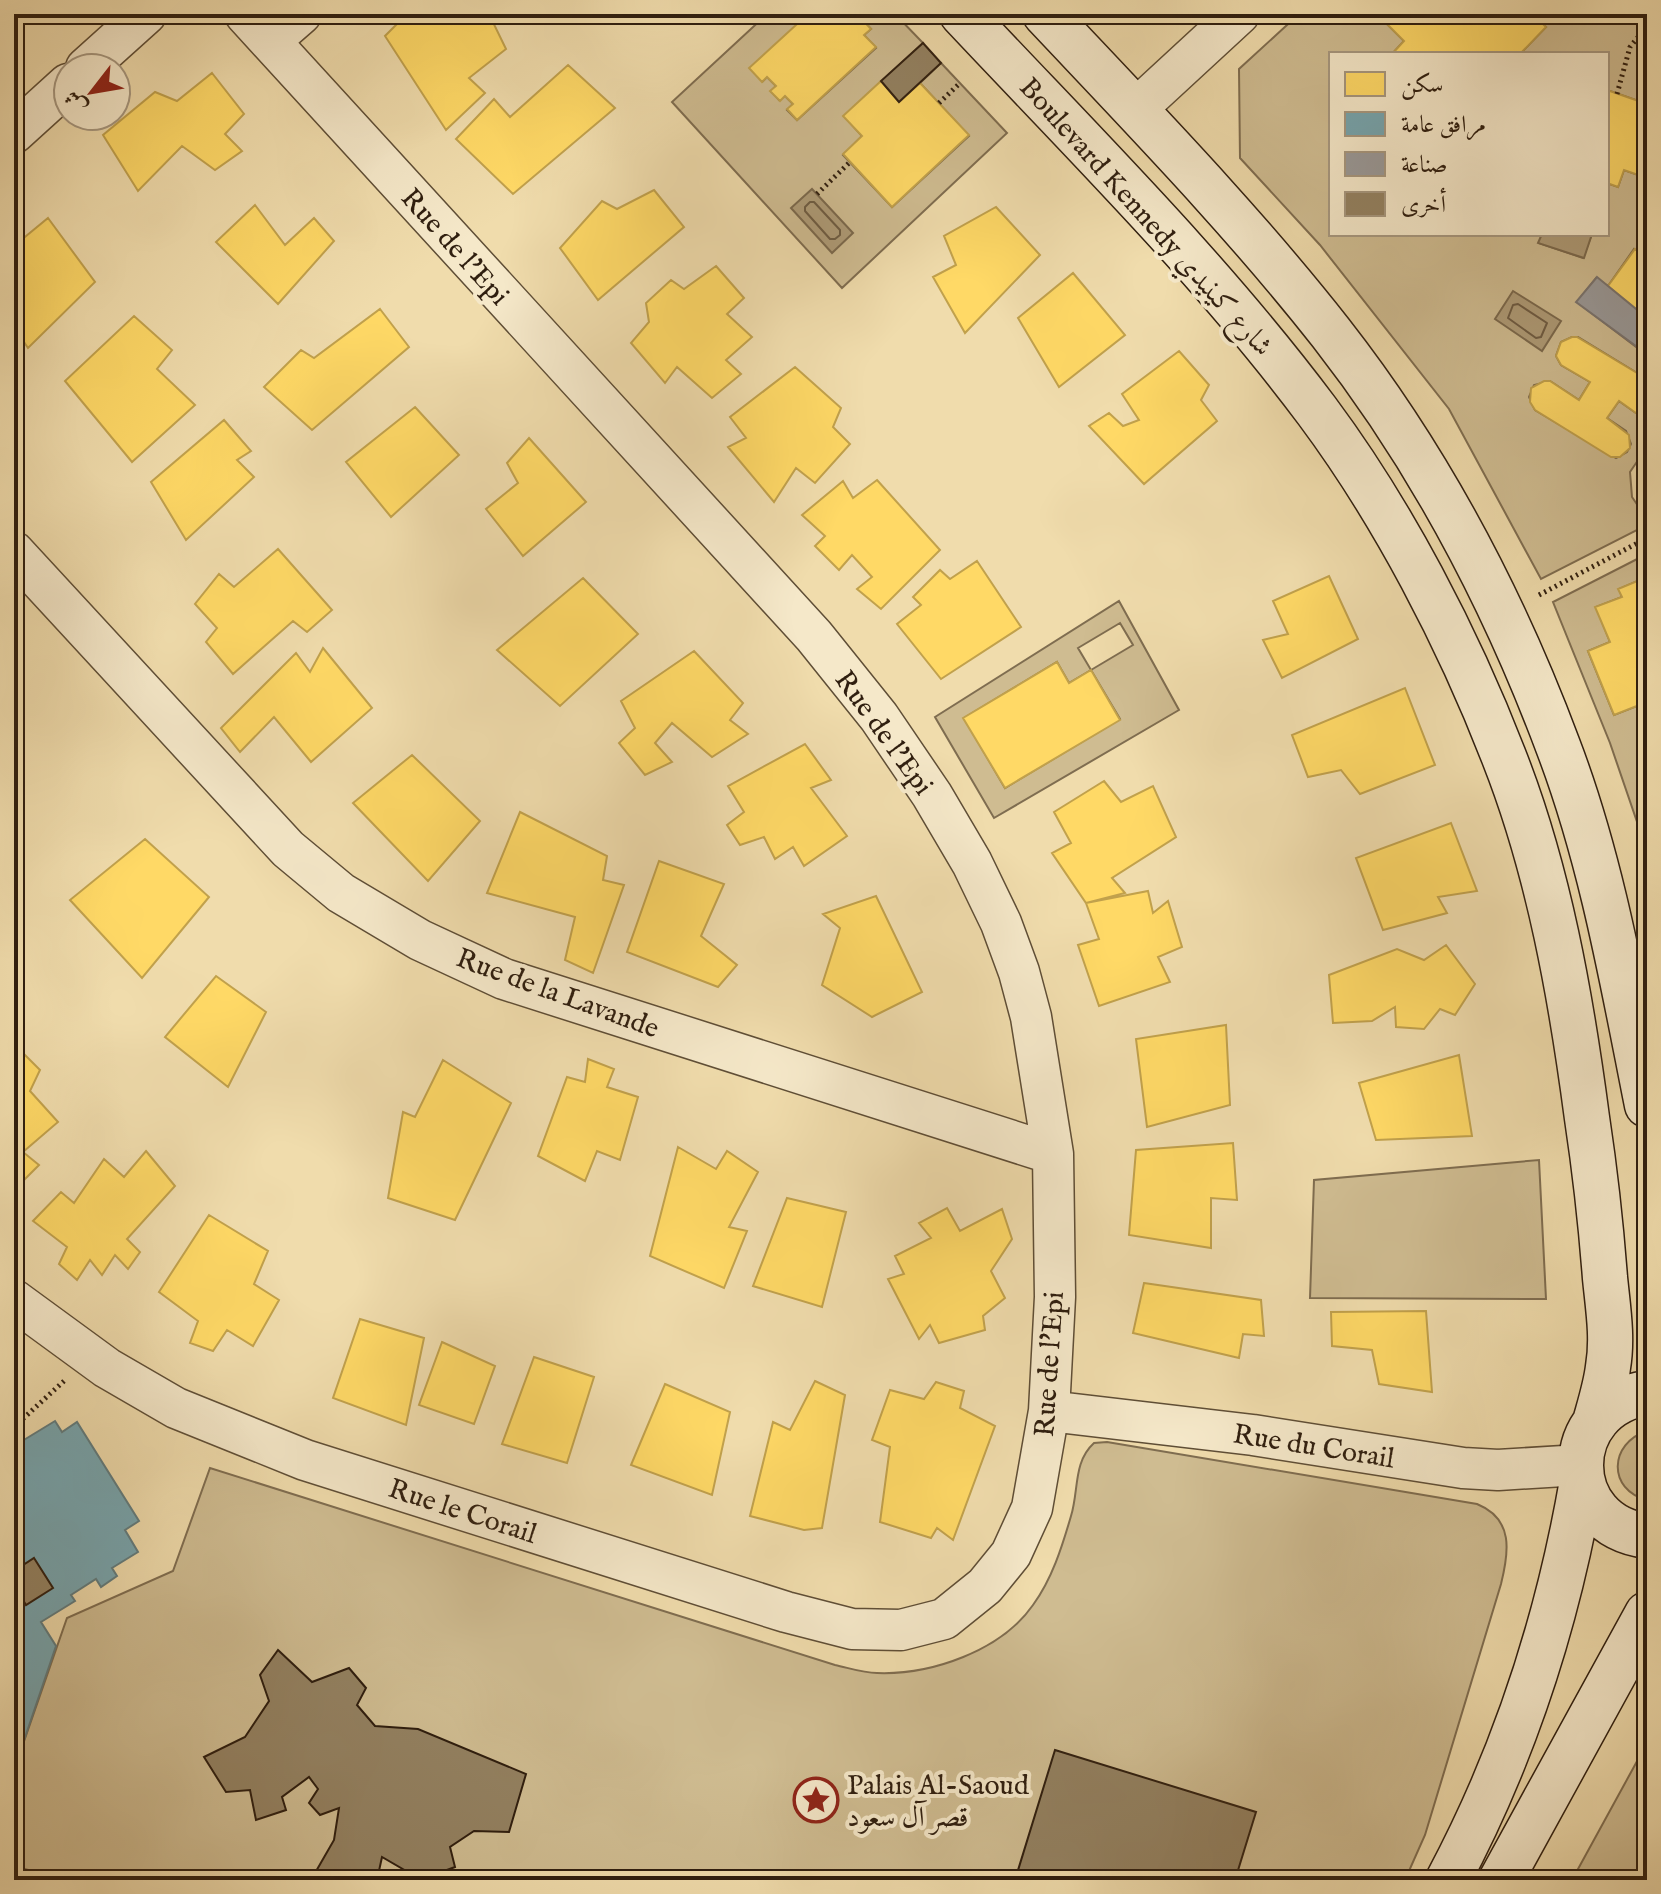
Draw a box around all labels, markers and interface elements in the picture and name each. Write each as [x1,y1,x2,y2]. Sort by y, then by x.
north arrow [52,52,132,132]
legend [1329,52,1609,236]
text: سكن [1401,70,1444,101]
street label: Boulevard Kennedy شارع كينيدي [1008,71,1280,367]
text: ش [59,85,94,118]
text: مرافق عامة [1401,110,1486,141]
text: صناعة [1401,150,1448,181]
street label: Rue de l'Epi [392,182,516,314]
text: أخرى [1401,187,1446,221]
street label: Rue de l'Epi [826,664,940,803]
street label: Rue de la Lavande [451,941,663,1047]
street label: Rue de l'Epi [1028,1290,1073,1438]
street label: Rue du Corail [1230,1417,1397,1478]
street label: Rue le Corail [384,1472,541,1553]
place label: Palais Al-Saoud قصر آل سعود [847,1769,1029,1836]
place icon: Palais Al-Saoud قصر آل سعود [792,1776,840,1824]

